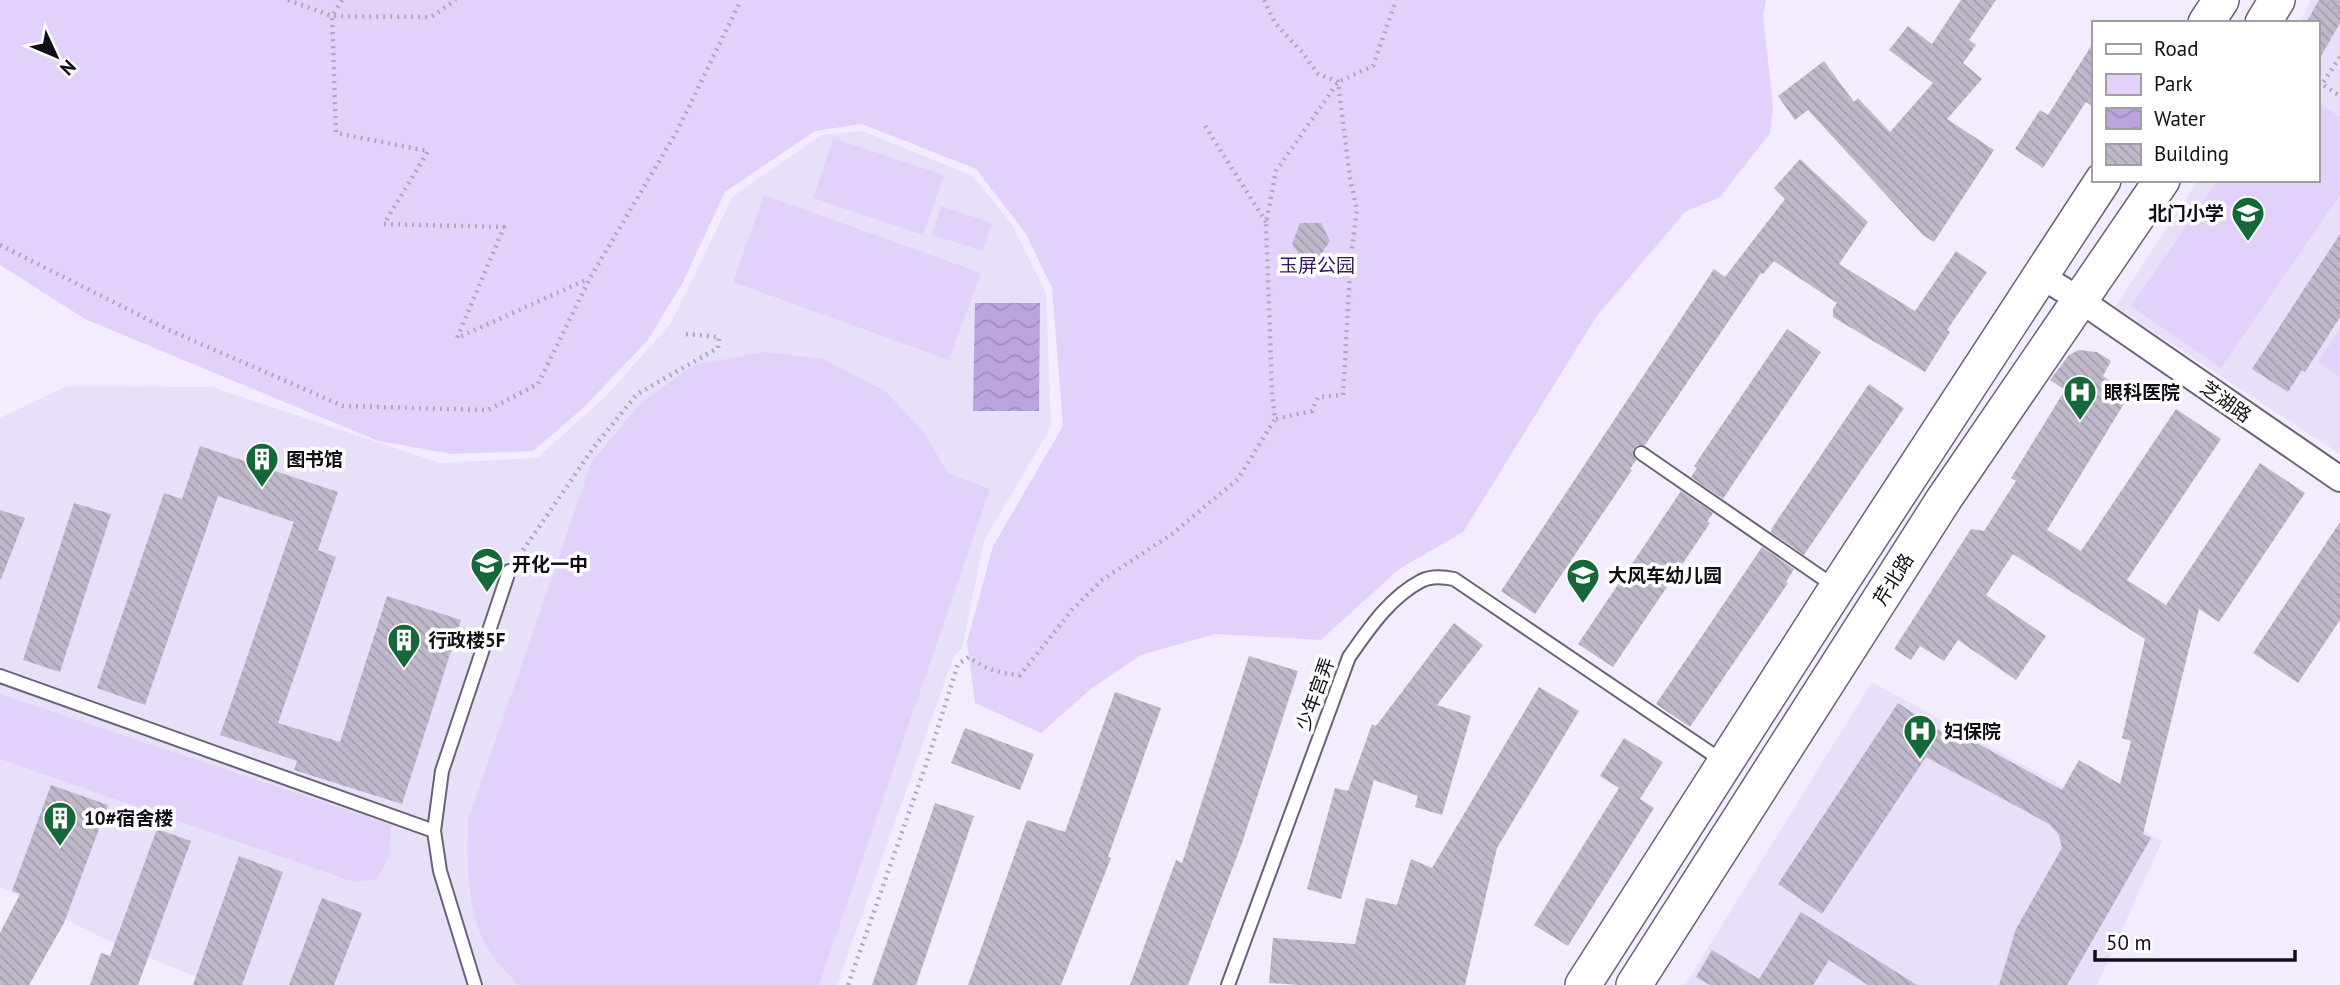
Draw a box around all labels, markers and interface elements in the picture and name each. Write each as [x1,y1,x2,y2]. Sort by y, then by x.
north arrow [21,21,91,91]
legend [2092,21,2319,182]
text: Road [2154,35,2198,62]
text: N [55,55,81,81]
text: Park [2154,70,2193,97]
text: Water [2154,105,2206,132]
text: Building [2154,140,2229,167]
school or university icon: 北门小学 [2229,194,2267,243]
place label: 北门小学 [2148,201,2224,225]
park label: 玉屏公园 [1279,253,1355,277]
hospital icon: 眼科医院 [2061,373,2099,422]
street label: 芝湖路 [2196,375,2256,427]
place label: 眼科医院 [2104,380,2180,404]
building icon: 图书馆 [243,440,281,489]
place label: 图书馆 [286,447,343,471]
school or university icon: 开化一中 [468,545,506,594]
street label: 芹北路 [1868,548,1918,610]
place label: 开化一中 [512,552,588,576]
school or university icon: 大风车幼儿园 [1564,556,1602,605]
place label: 大风车幼儿园 [1608,563,1722,587]
building icon: 行政楼5F [385,621,423,670]
place label: 行政楼5F [428,628,506,652]
street label: 少年宫弄 [1291,654,1339,734]
hospital icon: 妇保院 [1901,712,1939,761]
place label: 妇保院 [1944,719,2001,743]
building icon: 10#宿舍楼 [41,799,79,848]
place label: 10#宿舍楼 [84,806,173,830]
scale bar [2095,918,2294,962]
text: 50 m [2106,929,2152,956]

